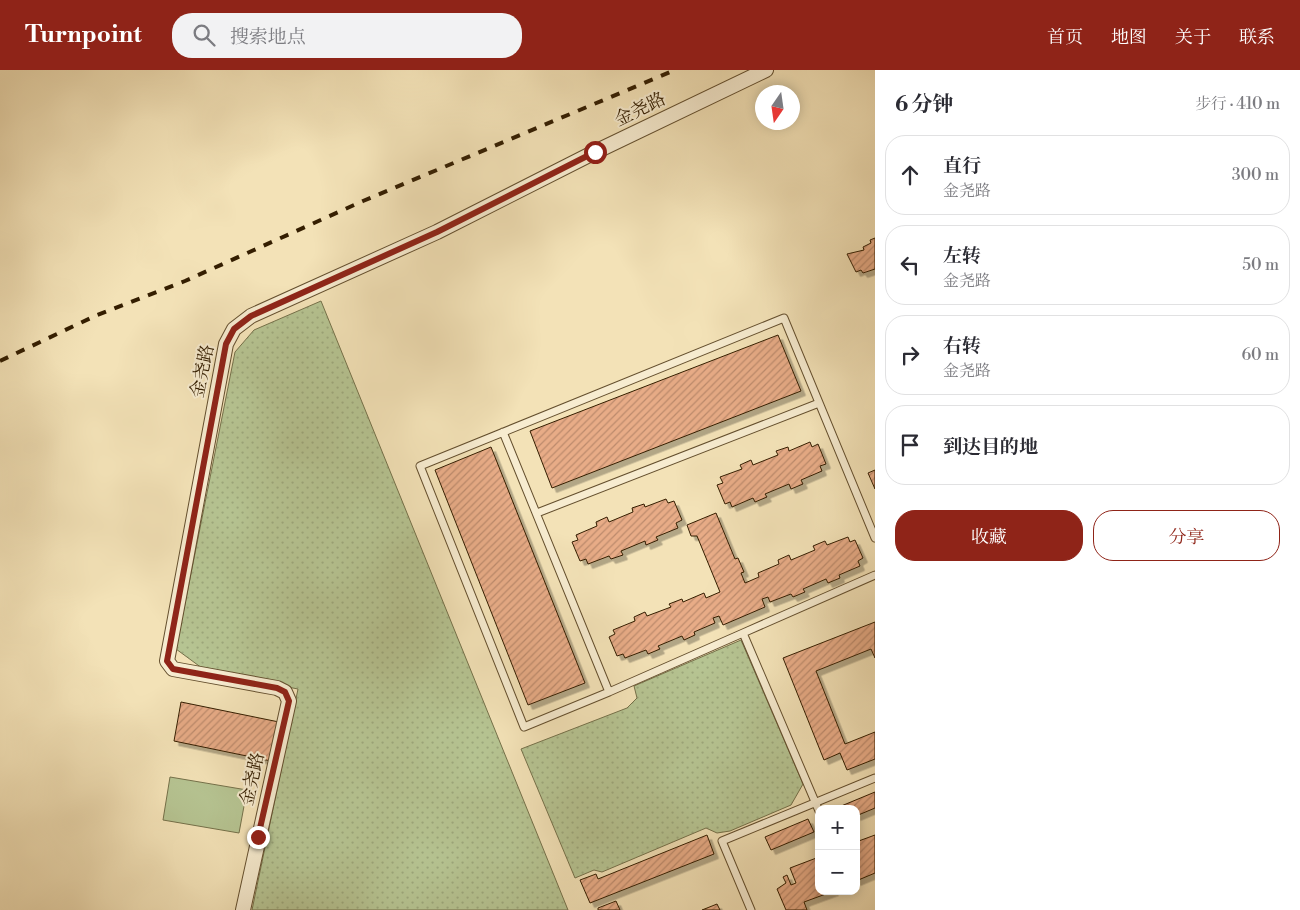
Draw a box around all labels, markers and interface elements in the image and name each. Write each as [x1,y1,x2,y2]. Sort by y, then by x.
search box [172,13,522,58]
text: Turnpoint [25,20,142,50]
icon: search [190,21,218,49]
text: 搜索地点 [230,25,306,49]
text: 首页 [1047,26,1083,49]
text: 地图 [1111,26,1147,49]
text: 关于 [1175,26,1211,49]
text: 联系 [1239,26,1275,49]
north arrow [755,85,800,130]
street label: 金尧路 [611,87,670,132]
text: 6 分钟 [895,92,954,118]
text: 步行 · 410 m [1195,94,1280,114]
route start [584,141,607,164]
text: 直行 [943,154,981,178]
icon: ahead [896,161,924,189]
text: 300 m [1232,165,1279,185]
text: 金尧路 [943,181,991,201]
text: 左转 [943,244,981,268]
icon: left [896,251,924,279]
text: 50 m [1242,255,1279,275]
text: 金尧路 [943,271,991,291]
text: 右转 [943,334,981,358]
icon: right [896,341,924,369]
street label: 金尧路 [186,342,219,400]
text: 60 m [1241,345,1279,365]
text: 金尧路 [943,361,991,381]
icon: arrive [896,431,924,459]
text: 到达目的地 [943,435,1038,459]
button: 收藏 [895,510,1083,561]
button: 分享 [1093,510,1280,561]
street label: 金尧路 [235,750,270,808]
map controls [815,805,860,895]
button: + [815,805,860,850]
route end [247,826,270,849]
button: − [815,850,860,895]

